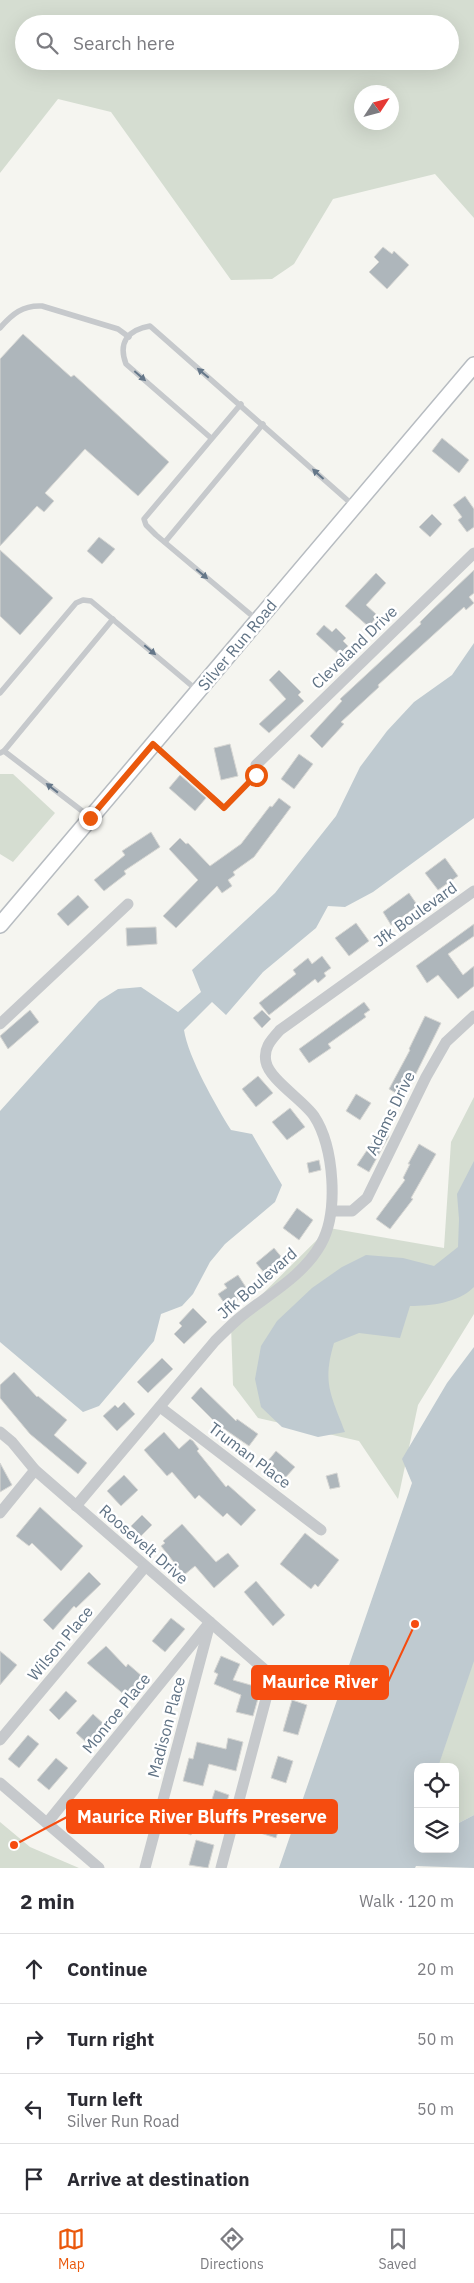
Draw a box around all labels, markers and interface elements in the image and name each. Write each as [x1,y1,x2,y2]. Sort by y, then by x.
search box [15,15,459,70]
icon: search [33,29,61,57]
text: Search here [73,31,175,55]
north arrow [354,85,399,130]
one-way arrow [197,367,210,378]
one-way arrow [134,370,146,382]
one-way arrow [312,468,325,479]
one-way arrow [195,568,208,579]
street label: Silver Run Road [193,595,281,695]
street label: Cleveland Drive [307,601,401,693]
one-way arrow [143,645,156,656]
route start [245,764,268,787]
one-way arrow [46,782,59,793]
route end [79,807,102,830]
street label: Jfk Boulevard [369,877,461,951]
street label: Adams Drive [361,1068,419,1158]
street label: Jfk Boulevard [213,1243,301,1323]
street label: Truman Place [205,1417,295,1493]
street label: Roosevelt Drive [95,1500,193,1588]
street label: Wilson Place [23,1601,97,1684]
callout: Maurice River [252,1666,388,1699]
street label: Monroe Place [77,1669,155,1757]
text: Maurice River [262,1670,378,1693]
street label: Madison Place [143,1674,189,1780]
map controls [414,1763,459,1853]
button: locate [414,1763,459,1808]
callout: Maurice River Bluffs Preserve [67,1800,337,1833]
text: Maurice River Bluffs Preserve [77,1805,327,1828]
button: layers [414,1808,459,1853]
text: 2 min [20,1887,75,1915]
text: Walk · 120 m [359,1891,454,1911]
icon: ahead [20,1955,48,1983]
text: Continue [67,1957,147,1981]
text: 20 m [417,1959,454,1979]
icon: right [20,2025,48,2053]
text: Turn right [67,2027,154,2051]
text: 50 m [417,2029,454,2049]
text: Turn left [67,2087,143,2111]
icon: left [20,2095,48,2123]
text: 50 m [417,2099,454,2119]
text: Silver Run Road [67,2111,180,2131]
icon: arrive [20,2165,48,2193]
text: Arrive at destination [67,2167,250,2191]
tab: Map [57,2225,85,2273]
tab: Directions [200,2225,264,2273]
tab: Saved [379,2225,417,2273]

